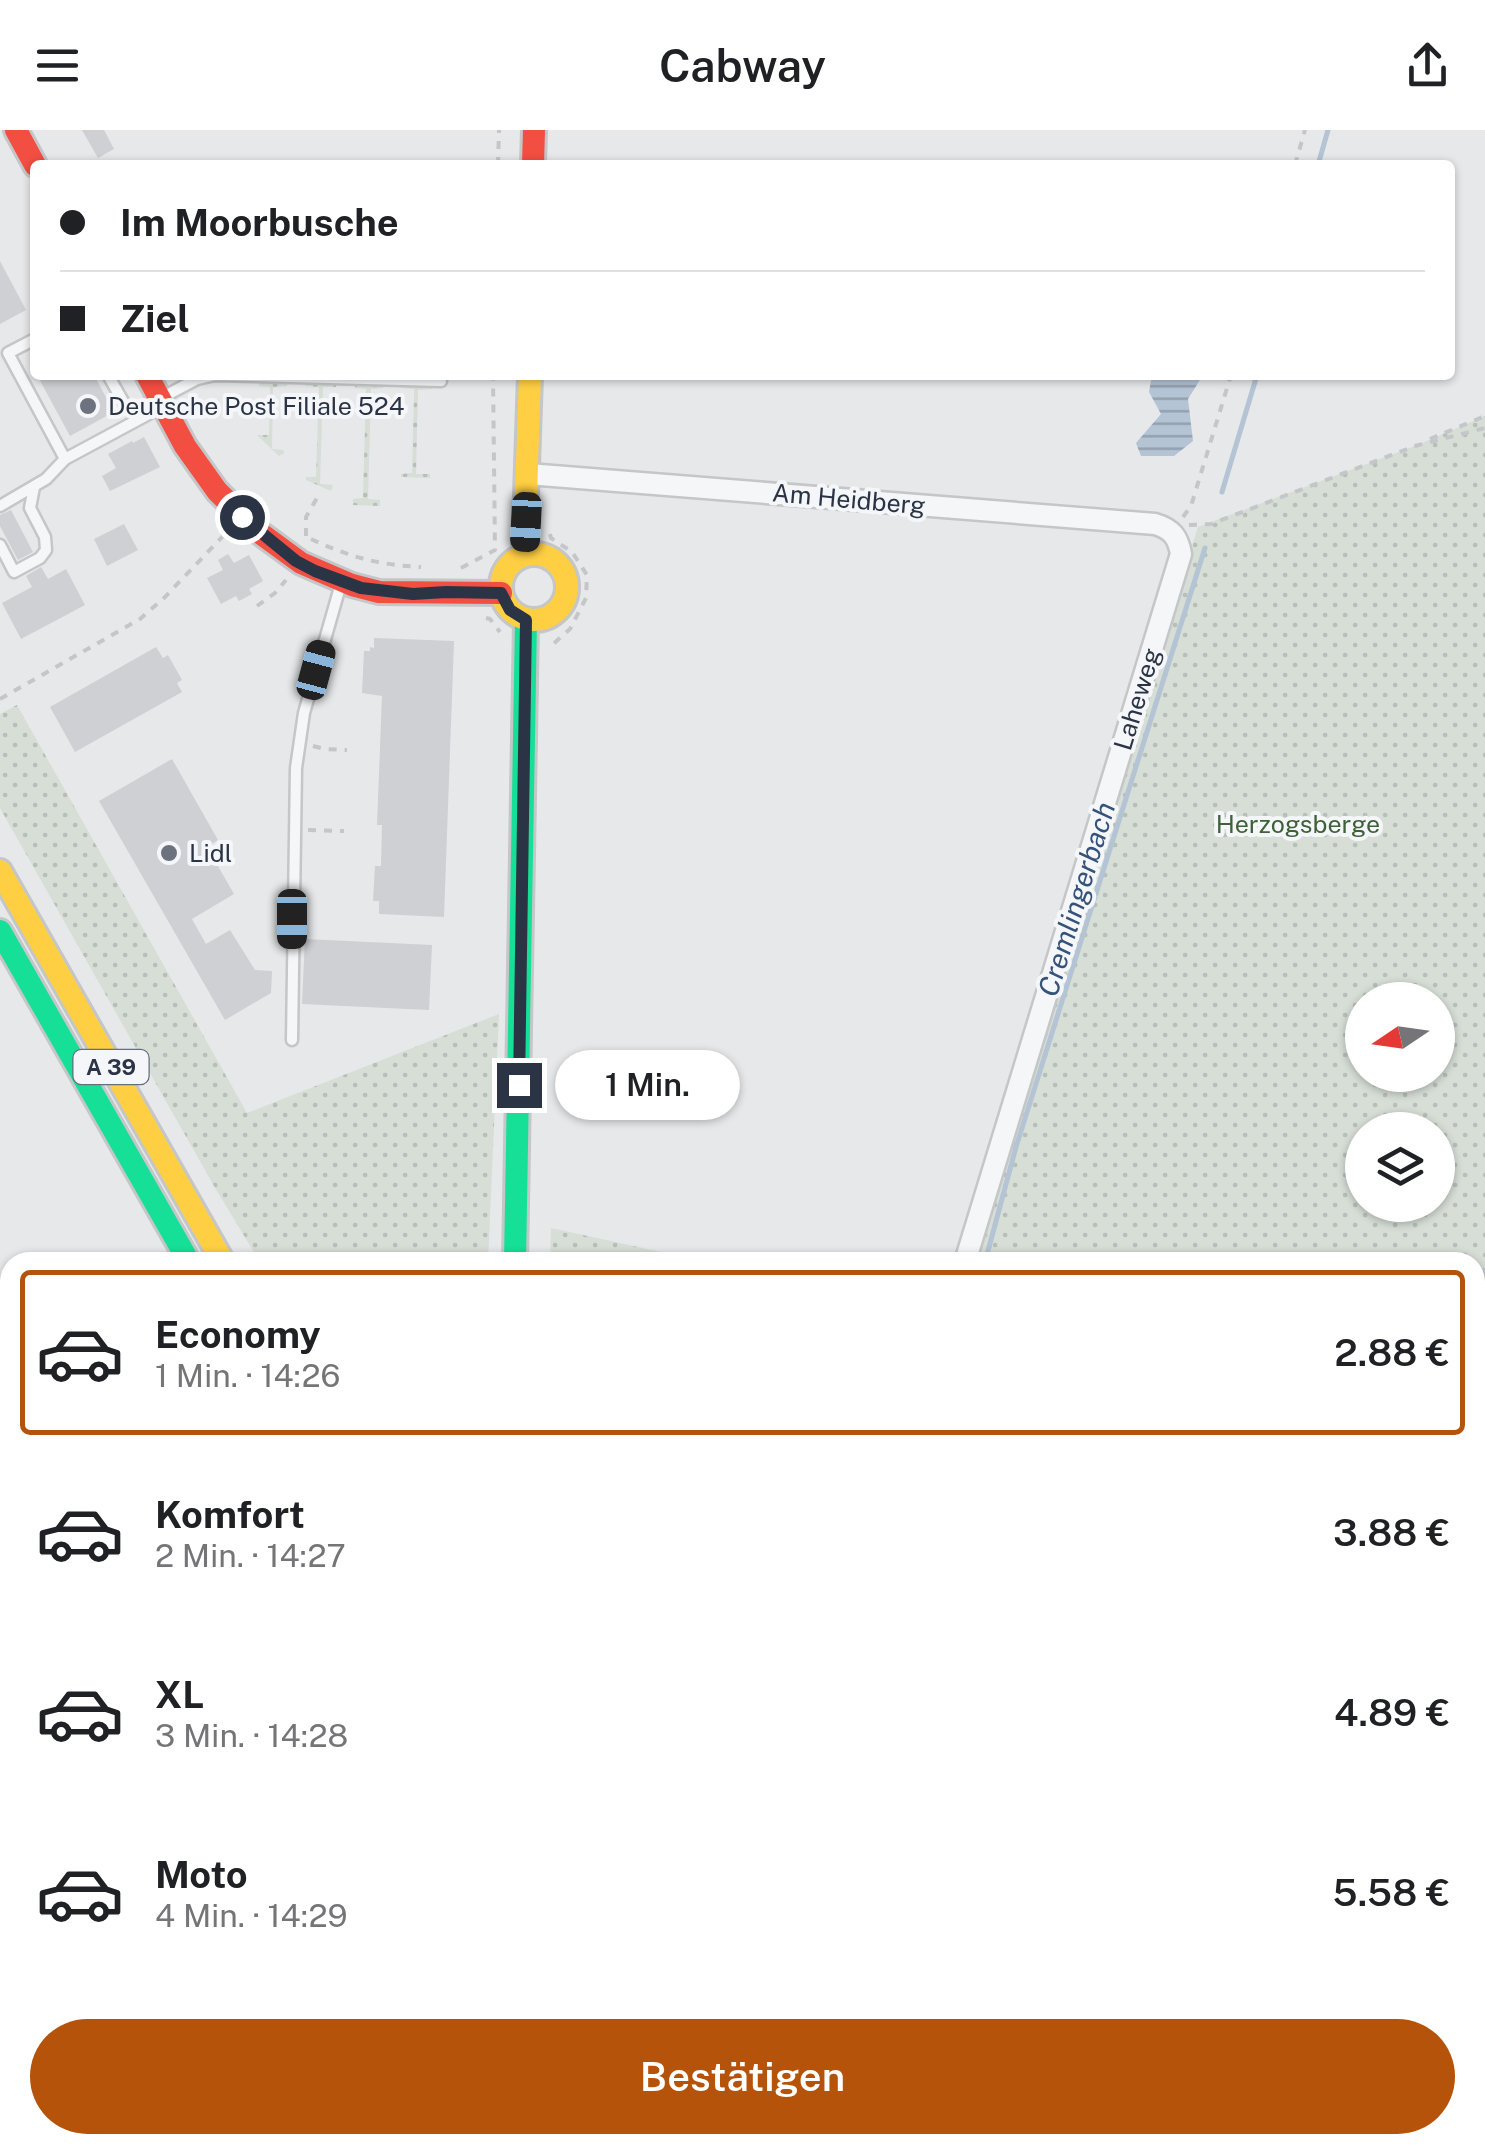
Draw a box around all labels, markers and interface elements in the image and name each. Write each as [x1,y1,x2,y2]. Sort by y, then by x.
icon: menu [30,38,85,93]
icon: share [1400,38,1455,93]
text: Cabway [659,39,826,92]
text: Im Moorbusche [120,200,399,245]
text: Ziel [120,296,190,341]
place label: Deutsche Post Filiale 524 [108,391,404,421]
marker: Deutsche Post Filiale 524 [77,395,99,417]
street label: Am Heidberg [771,477,927,521]
car [509,491,543,553]
route start [220,495,265,540]
car [294,637,338,703]
street label: Laheweg [1107,644,1167,754]
water label: Cremlingerbach [1031,798,1121,1000]
park label: Herzogsberge [1216,809,1380,839]
place label: Lidl [189,838,232,868]
marker: Lidl [158,842,180,864]
car [277,889,307,949]
north arrow [1345,982,1455,1092]
map controls [1345,982,1455,1222]
road number: A 39 [74,1050,148,1084]
callout: 1 Min. [554,1050,739,1120]
route end [497,1063,542,1108]
text: 1 Min. [605,1066,690,1103]
button: layers [1345,1112,1455,1222]
icon: car [35,1308,125,1398]
text: Economy [155,1312,321,1357]
text: 2.88 € [1334,1330,1450,1375]
text: 1 Min. · 14:26 [155,1357,340,1394]
icon: car [35,1488,125,1578]
text: Komfort [155,1492,305,1537]
text: 3.88 € [1333,1510,1450,1555]
text: 2 Min. · 14:27 [155,1537,346,1574]
icon: car [35,1668,125,1758]
text: XL [155,1672,204,1717]
text: 4.89 € [1334,1690,1450,1735]
text: 3 Min. · 14:28 [155,1717,348,1754]
icon: car [35,1848,125,1938]
text: Moto [155,1852,248,1897]
text: 5.58 € [1333,1870,1450,1915]
text: 4 Min. · 14:29 [155,1897,348,1934]
button: Bestätigen [30,2019,1455,2134]

